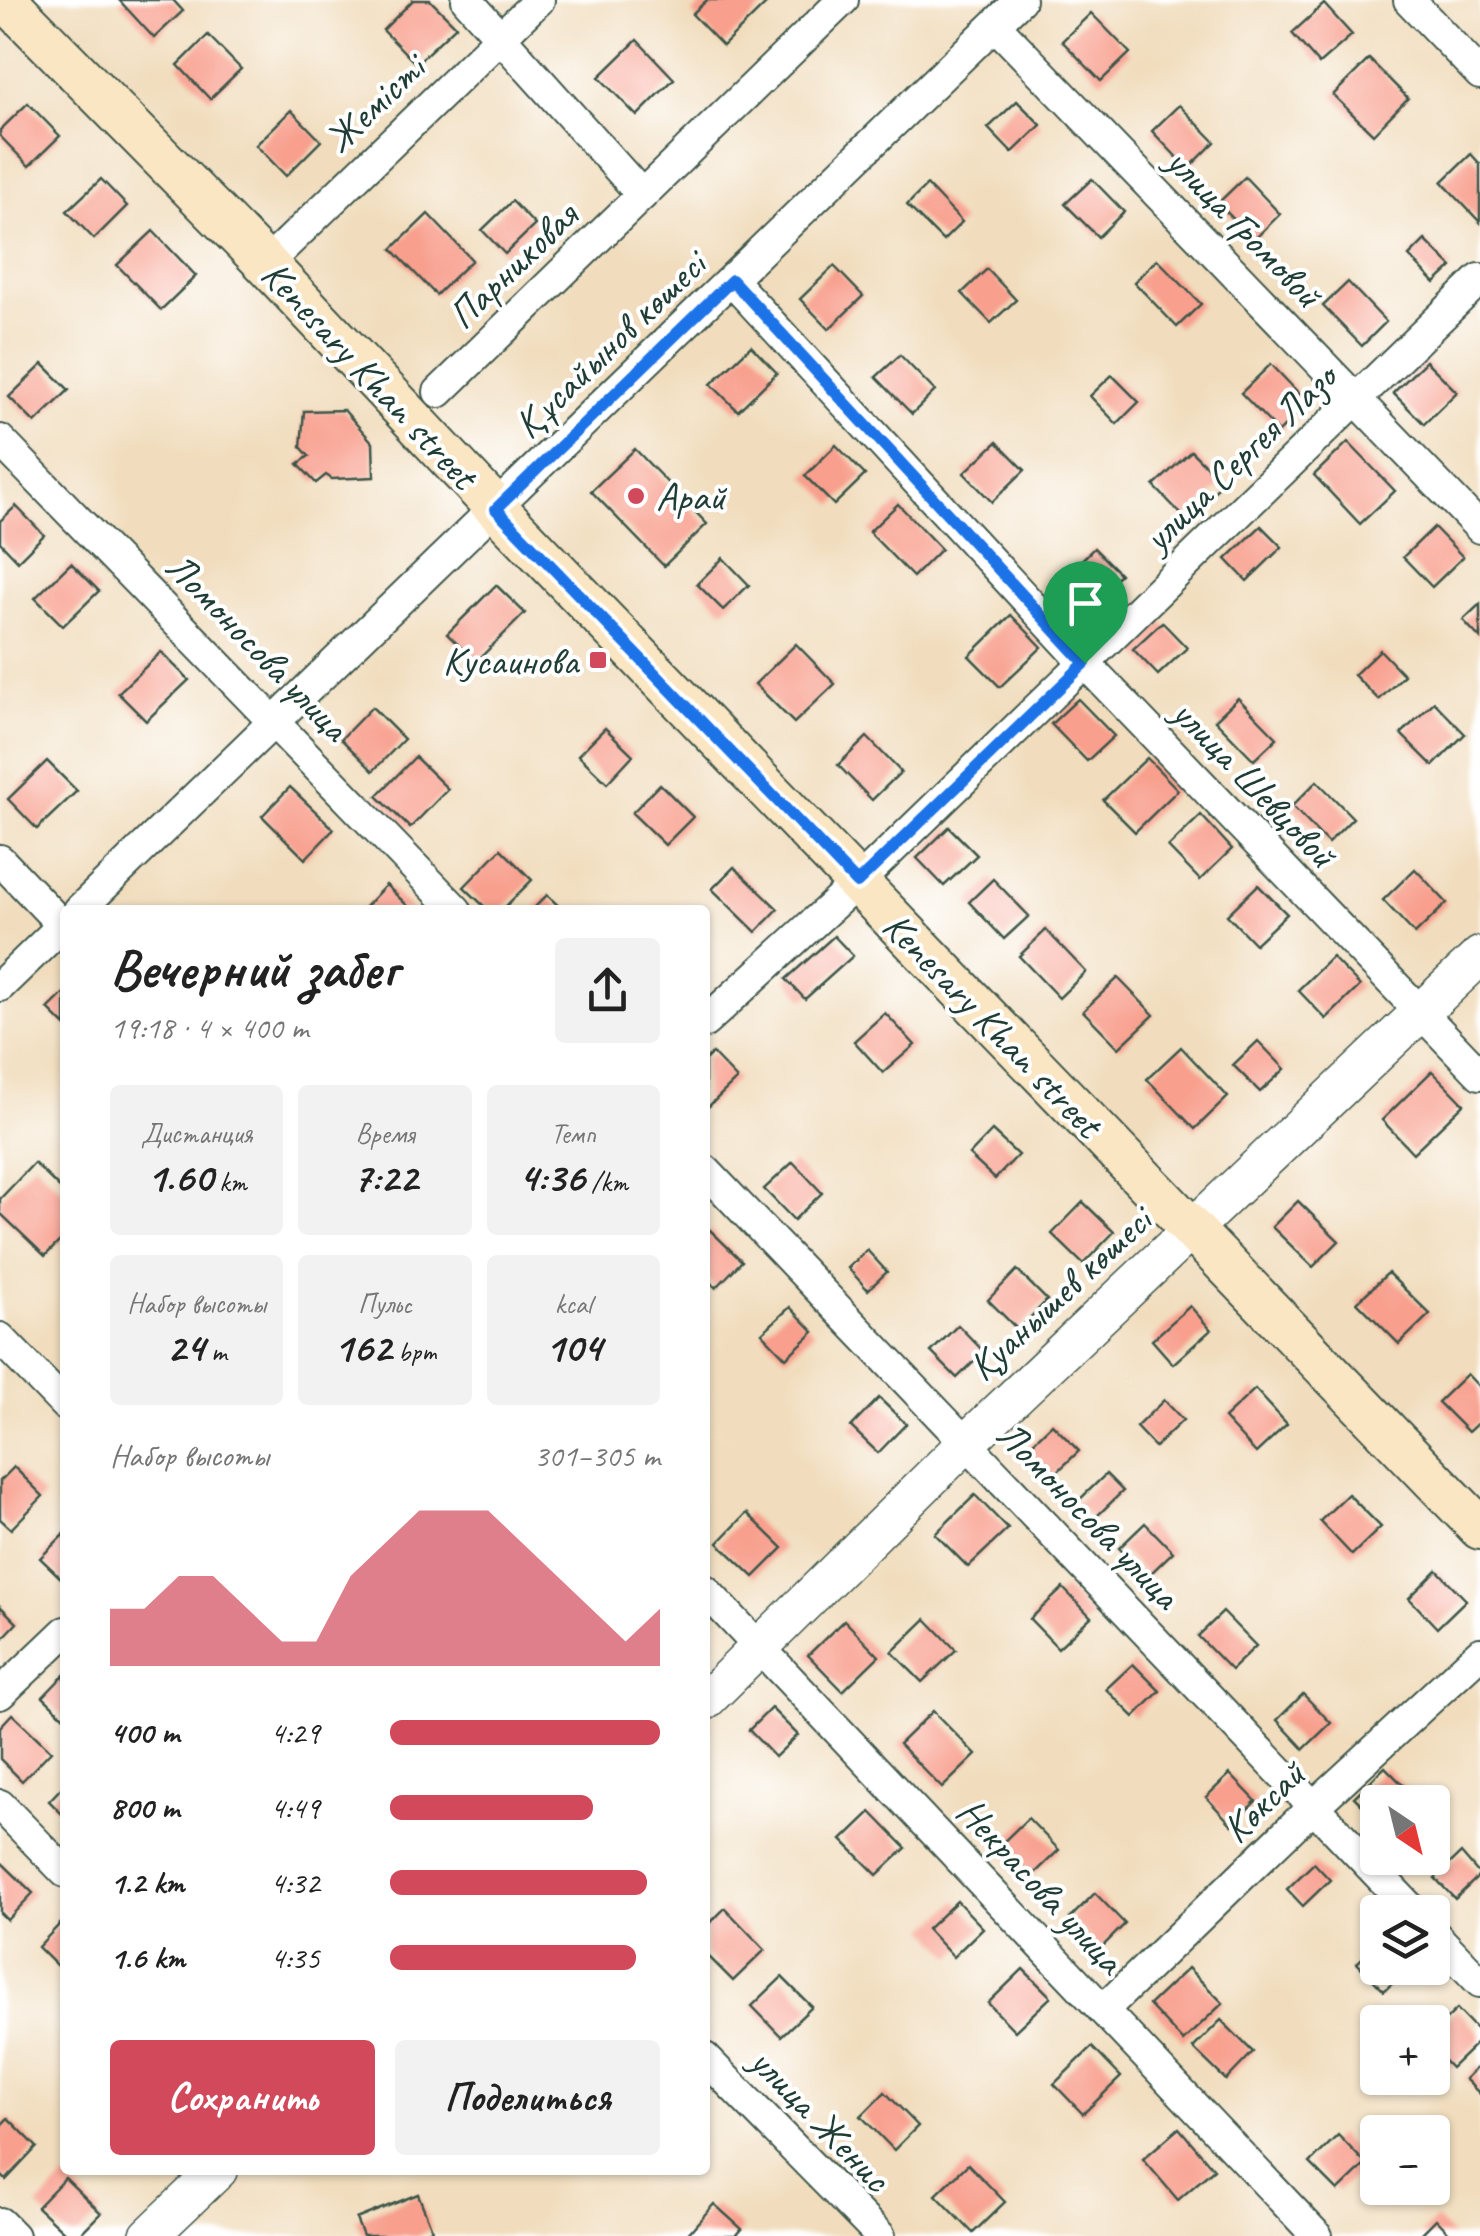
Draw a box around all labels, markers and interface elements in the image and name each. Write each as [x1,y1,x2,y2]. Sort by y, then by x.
street label: Жемісті [314,41,439,164]
street label: улица Громовой [1154,136,1335,320]
street label: Парниковая [437,190,590,340]
street label: Құсайынов көшесі [503,237,720,449]
street label: Kenesary Khan street [251,250,490,502]
street label: улица Сергея Лазо [1131,350,1350,564]
place label: Арай [656,472,728,522]
marker: Арай [625,485,647,507]
street label: Ломоносова улица [155,542,362,753]
pin [1043,561,1128,664]
icon: arrive [1058,576,1113,631]
place label: Кусаинова [443,636,581,686]
marker: Кусаинова [587,649,609,671]
street label: улица Шевцовой [1160,687,1349,880]
street label: Kenesary Khan street [872,902,1115,1150]
text: Вечерний забег [110,934,398,1004]
button: share [555,938,660,1043]
text: 19:18 · 4 × 400 m [110,1007,308,1048]
text: Дистанция [141,1116,253,1151]
text: Время [355,1116,415,1151]
text: Темп [551,1116,596,1151]
text: 1.60 [147,1151,213,1204]
text: 7:22 [353,1151,417,1204]
text: 4:36 [519,1151,585,1204]
text: km [213,1164,247,1199]
text: /km [585,1164,628,1199]
street label: Қуанышев көшесі [958,1193,1165,1391]
text: Набор высоты [127,1286,266,1321]
text: Пульс [358,1286,412,1321]
text: kcal [555,1286,592,1321]
text: 24 [167,1321,204,1374]
text: 162 [334,1321,391,1374]
text: 104 [545,1321,602,1374]
text: m [204,1334,227,1369]
text: bpm [391,1334,436,1369]
street label: Ломоносова улица [986,1410,1193,1621]
text: Набор высоты [110,1435,269,1476]
text: 301–305 m [534,1435,660,1476]
text: 400 m [110,1712,179,1753]
text: 4:29 [270,1712,320,1753]
street label: Көксай [1211,1748,1318,1853]
north arrow [1360,1785,1450,1875]
map controls [1360,1785,1450,2205]
text: 800 m [110,1787,179,1828]
text: 4:49 [270,1787,320,1828]
street label: Некрасова улица [946,1787,1136,1986]
text: 1.2 km [110,1862,184,1903]
text: 4:32 [270,1862,320,1903]
button: layers [1360,1895,1450,1985]
text: 1.6 km [110,1937,185,1978]
text: 4:35 [270,1937,320,1978]
button: + [1360,2005,1450,2095]
street label: улица Женис [738,2036,902,2203]
button: Сохранить [110,2040,375,2155]
button: Поделиться [395,2040,660,2155]
button: − [1360,2115,1450,2205]

